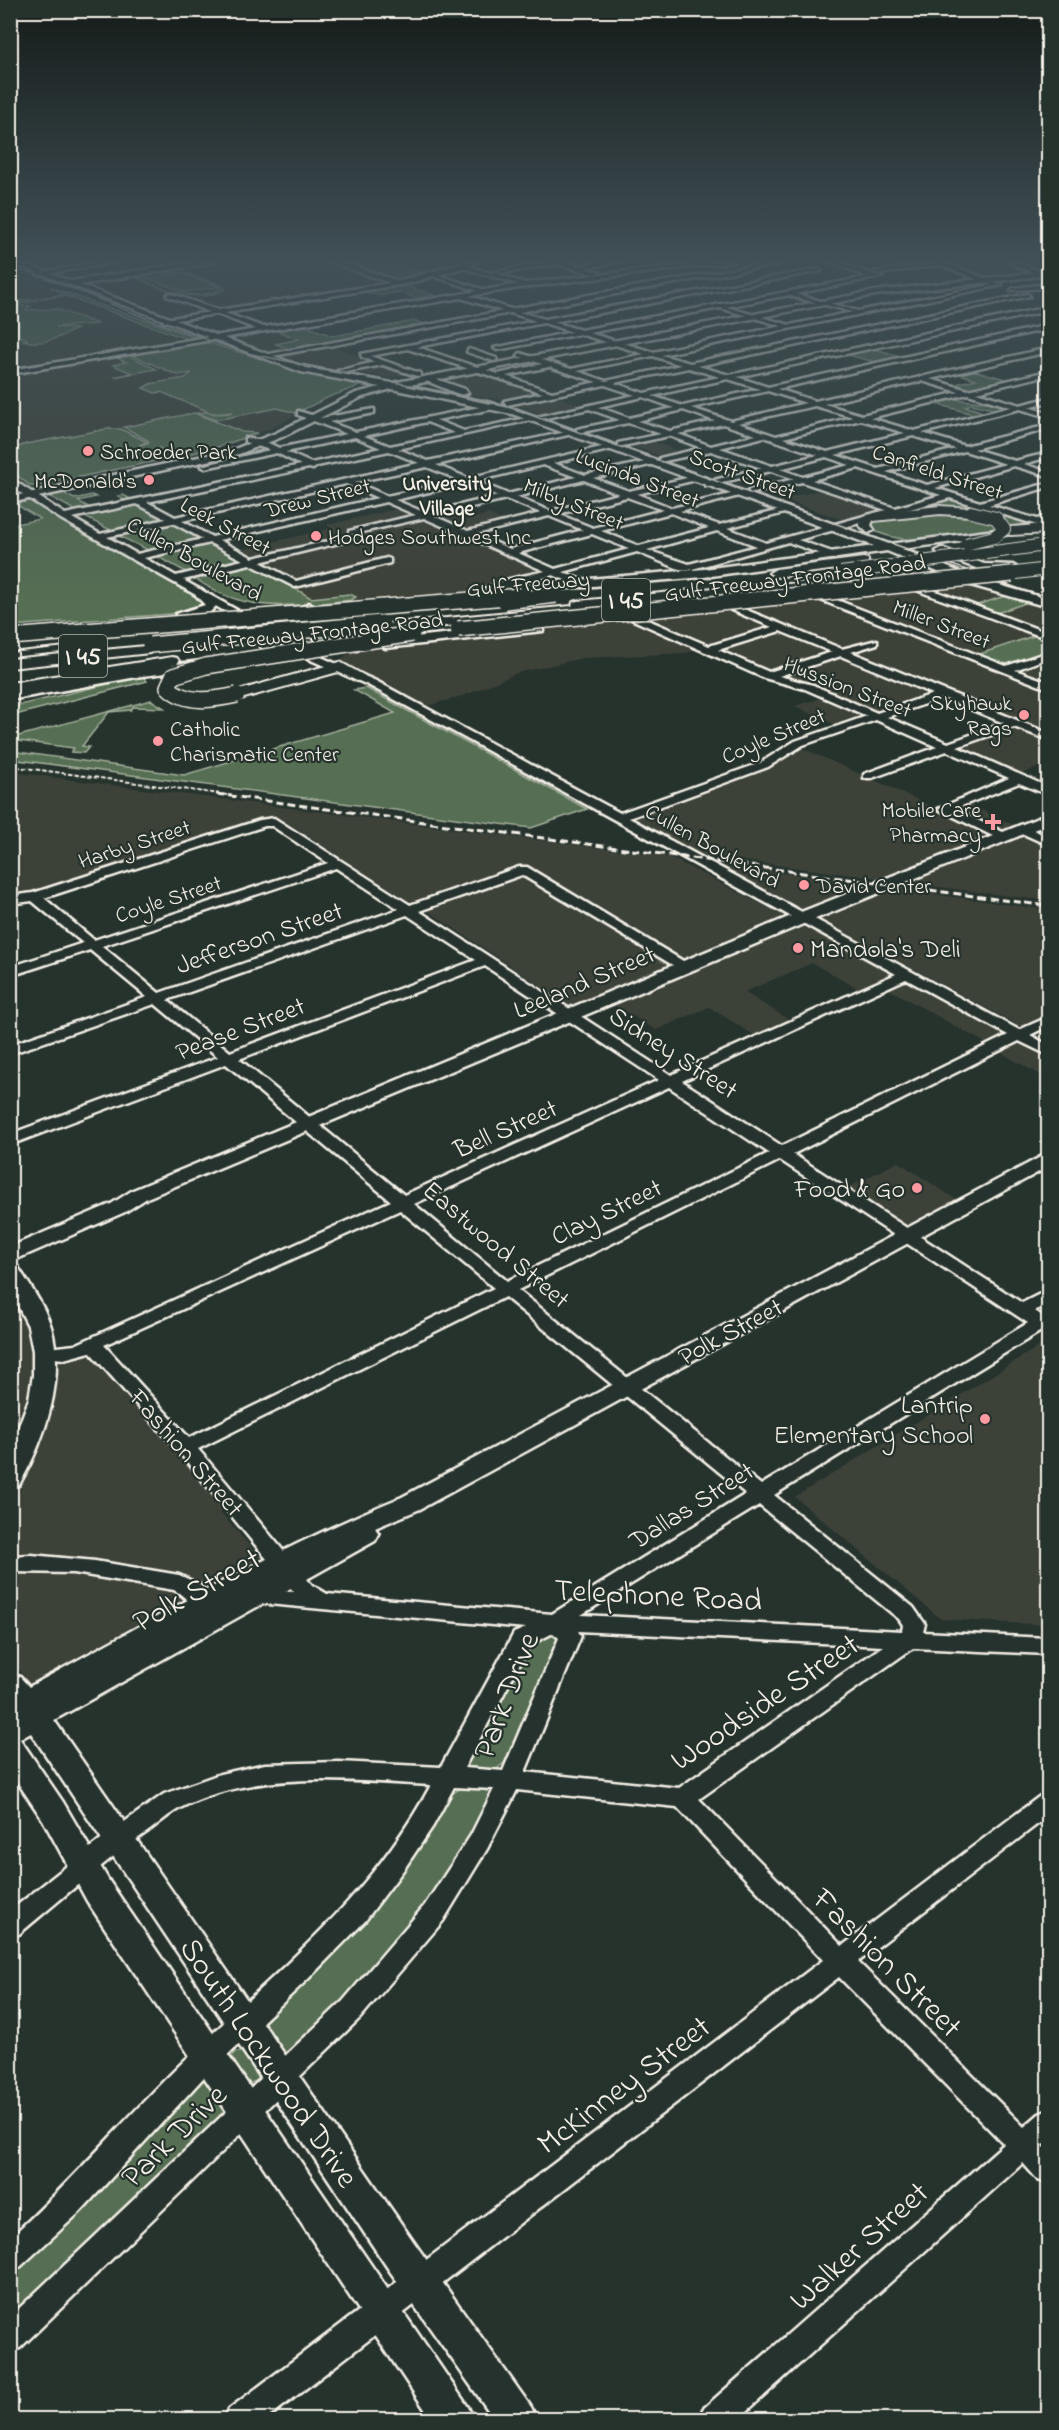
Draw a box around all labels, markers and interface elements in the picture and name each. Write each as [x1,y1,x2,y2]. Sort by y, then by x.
place label: Schroeder Park [100,438,237,470]
street label: Canfield Street [868,438,1007,510]
street label: Lucinda Street [570,441,704,518]
street label: Scott Street [684,442,800,510]
marker: Schroeder Park [81,444,95,458]
place label: McDonald's [34,467,137,499]
district label: University Village [402,469,492,527]
street label: Drew Street [260,471,375,529]
street label: Milby Street [517,471,628,542]
marker: McDonald's [142,473,156,487]
street label: Leek Street [174,490,276,565]
street label: Cullen Boulevard [120,510,267,611]
place label: Hodges Southwest Inc [328,523,531,556]
marker: Hodges Southwest Inc [309,529,323,543]
street label: Gulf Freeway Frontage Road [663,548,928,613]
street label: Gulf Freeway [465,565,591,608]
road number: I 45 [602,579,650,621]
street label: Miller Street [887,593,995,659]
street label: Gulf Freeway Frontage Road [180,605,445,666]
road number: I 45 [59,635,107,677]
street label: Hussion Street [778,650,916,728]
place label: Skyhawk Rags [930,689,1012,747]
street label: Coyle Street [717,701,832,775]
marker: Skyhawk Rags [1017,708,1031,722]
place label: Catholic Charismatic Center [170,715,339,772]
marker: Catholic Charismatic Center [151,734,165,748]
place label: Mobile Care Pharmacy [882,796,981,854]
street label: Cullen Boulevard [638,797,785,898]
street label: Harby Street [75,812,196,880]
marker: Mobile Care Pharmacy [986,815,1000,829]
street label: Coyle Street [112,868,227,934]
place label: David Center [815,872,931,904]
marker: David Center [797,878,811,892]
street label: Jefferson Street [171,893,349,986]
place label: Mandola's Deli [810,932,961,970]
street label: Leeland Street [508,937,662,1031]
marker: Mandola's Deli [791,941,805,955]
street label: Pease Street [171,989,312,1073]
street label: Sidney Street [600,999,745,1111]
street label: Bell Street [447,1091,564,1171]
street label: Clay Street [545,1170,669,1257]
place label: Food & Go [793,1172,905,1210]
street label: Eastwood Street [413,1173,577,1320]
marker: Food & Go [910,1181,924,1195]
street label: Polk Street [672,1290,791,1377]
street label: Fashion Street [117,1381,252,1527]
place label: Lantrip Elementary School [774,1388,973,1456]
marker: Lantrip Elementary School [978,1412,992,1426]
street label: Dallas Street [622,1454,763,1562]
street label: Polk Street [125,1537,271,1647]
street label: Telephone Road [553,1569,763,1626]
street label: Woodside Street [662,1623,870,1785]
street label: Park Drive [463,1625,554,1767]
street label: Fashion Street [799,1878,972,2051]
street label: South Lockwood Drive [166,1929,369,2199]
street label: McKinney Street [528,2006,722,2168]
street label: Park Drive [111,2074,240,2200]
street label: Walker Street [780,2172,941,2323]

